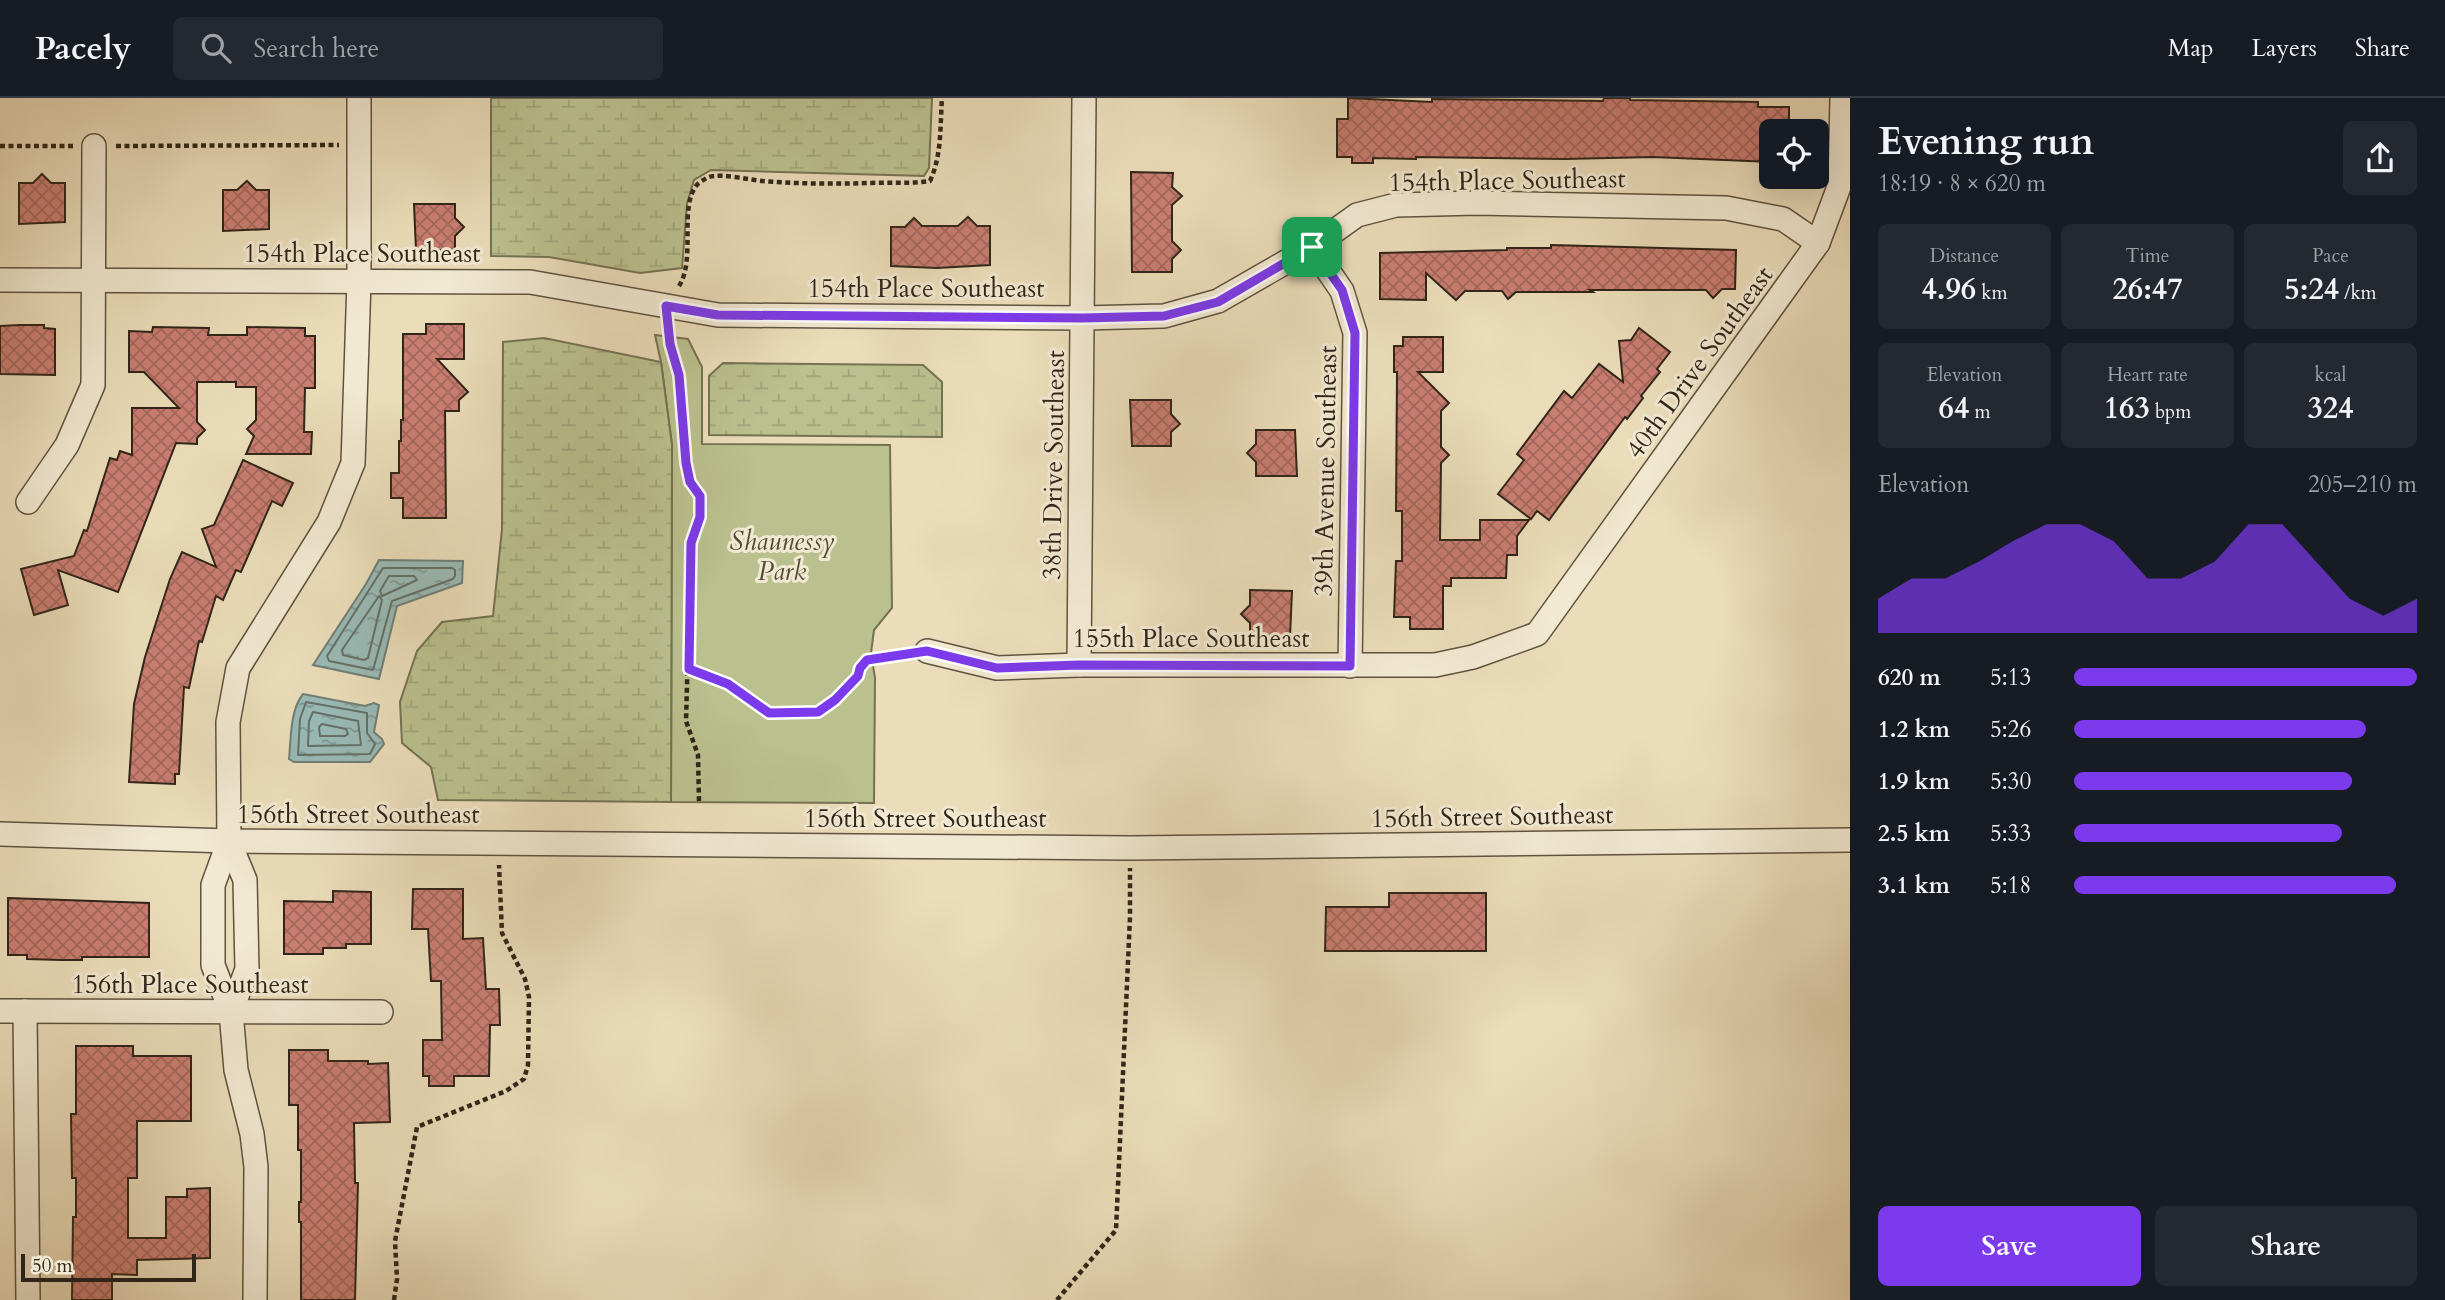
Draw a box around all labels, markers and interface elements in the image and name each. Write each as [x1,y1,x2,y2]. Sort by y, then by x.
search box [173,17,663,80]
text: Pacely [35,26,131,71]
icon: search [197,29,235,67]
text: Search here [253,31,379,66]
text: Map [2168,32,2214,65]
text: Layers [2252,32,2317,65]
text: Share [2355,32,2410,65]
text: Evening run [1878,116,2094,168]
map controls [1759,119,1829,189]
button: locate [1759,119,1829,189]
button: share [2343,121,2417,195]
street label: 154th Place Southeast [1388,161,1626,200]
text: 18:19 · 8 × 620 m [1878,168,2046,199]
pin [1282,217,1342,277]
icon: arrive [1293,228,1331,266]
street label: 154th Place Southeast [243,236,481,271]
text: Distance [1930,243,1999,269]
text: Time [2126,243,2169,269]
text: Pace [2312,243,2349,269]
street label: 40th Drive Southeast [1618,259,1781,466]
text: 4.96 [1921,269,1976,310]
text: 26:47 [2112,269,2183,310]
text: 5:24 [2284,269,2339,310]
street label: 154th Place Southeast [807,271,1045,306]
text: km [1976,280,2008,306]
text: /km [2339,280,2377,306]
street label: 39th Avenue Southeast [1306,345,1345,597]
street label: 38th Drive Southeast [1034,350,1073,580]
text: Elevation [1927,362,2002,388]
text: Heart rate [2107,362,2188,388]
text: kcal [2315,362,2346,388]
text: 64 [1939,388,1969,429]
text: 163 [2104,388,2150,429]
text: 324 [2307,388,2354,429]
text: m [1969,399,1990,425]
text: bpm [2150,399,2191,425]
text: Elevation [1878,469,1969,500]
text: 205–210 m [2308,469,2417,500]
park label: Shaunessy Park [730,524,835,589]
street label: 155th Place Southeast [1072,621,1310,656]
text: 620 m [1878,662,1941,693]
text: 5:13 [1990,662,2031,693]
text: 1.2 km [1878,714,1950,745]
text: 5:26 [1990,714,2031,745]
text: 1.9 km [1878,766,1950,797]
text: 5:30 [1990,766,2031,797]
street label: 156th Street Southeast [237,797,479,832]
street label: 156th Street Southeast [1370,797,1614,836]
street label: 156th Street Southeast [804,801,1046,836]
text: 2.5 km [1878,818,1950,849]
text: 5:33 [1990,818,2031,849]
text: 3.1 km [1878,870,1950,901]
text: 5:18 [1990,870,2031,901]
street label: 156th Place Southeast [71,967,309,1002]
button: Save [1878,1206,2141,1286]
button: Share [2155,1206,2417,1286]
scale bar [21,1251,196,1283]
text: 50 m [32,1253,73,1279]

